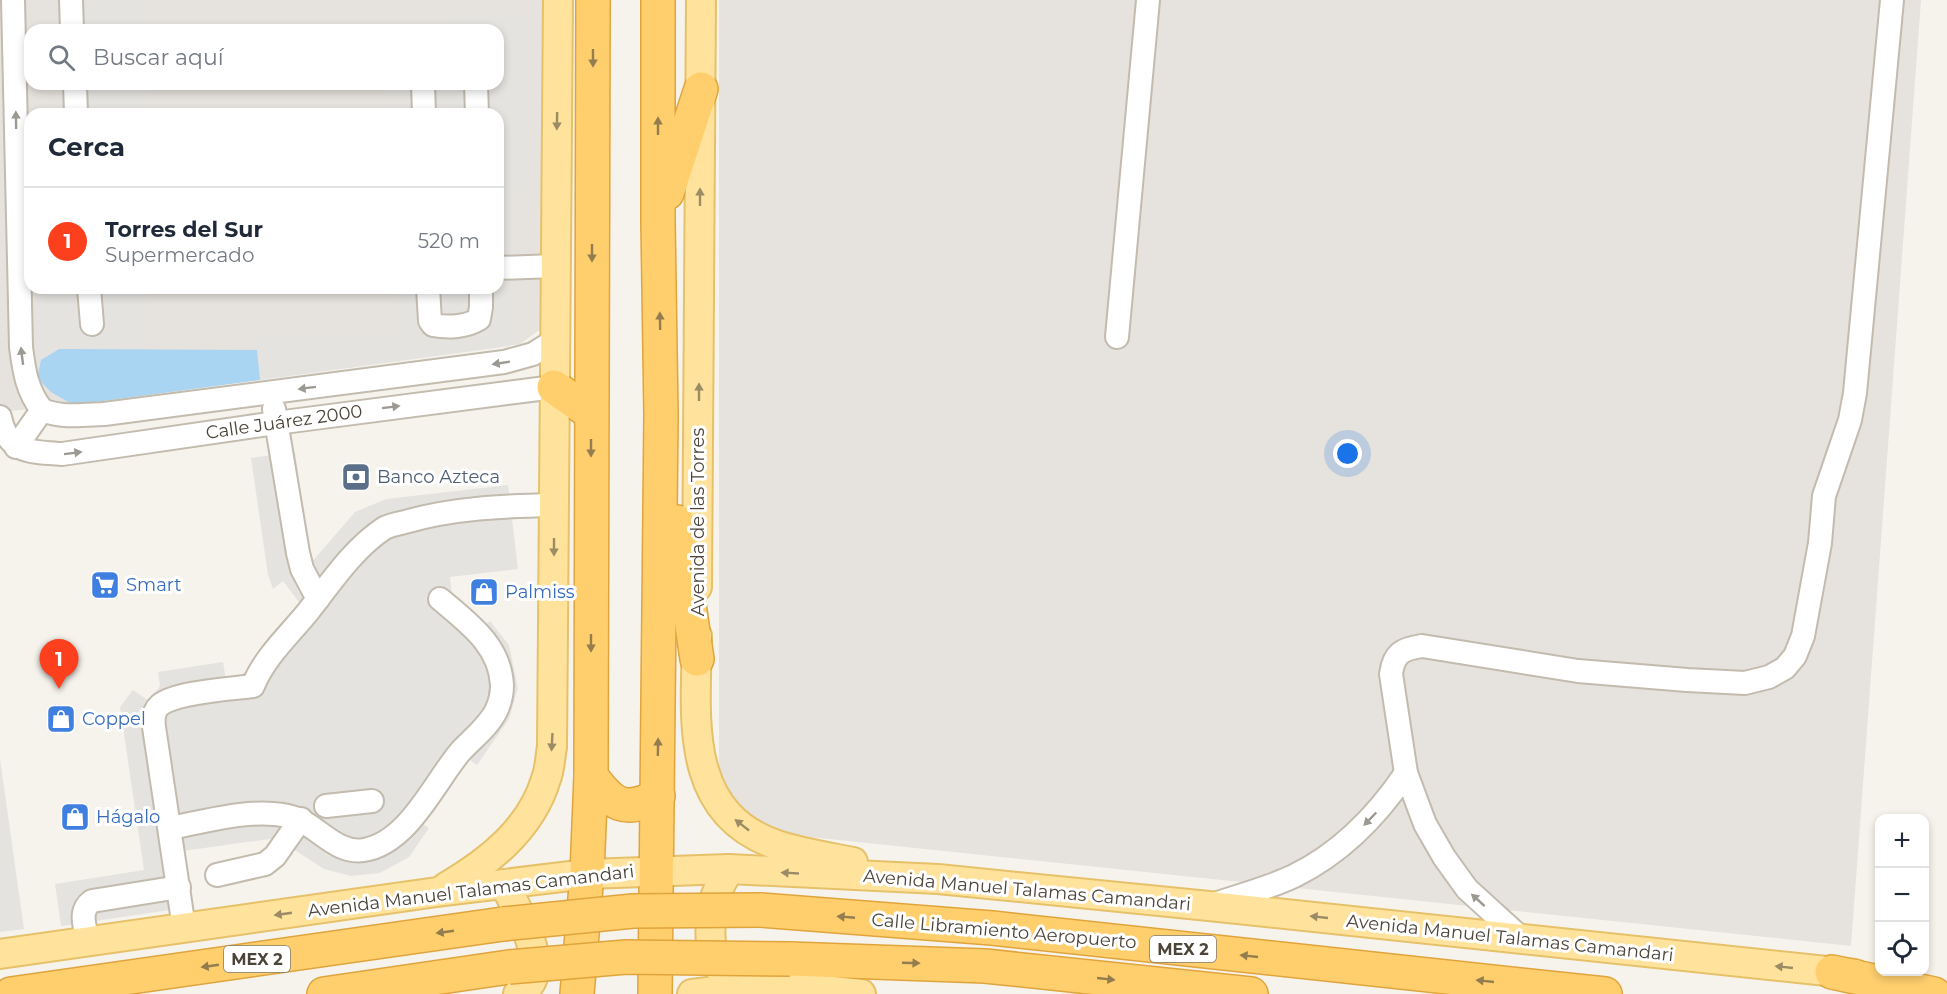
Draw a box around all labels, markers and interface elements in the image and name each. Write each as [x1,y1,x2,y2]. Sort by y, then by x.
search box [24,24,504,90]
icon: search [45,41,78,74]
text: Buscar aquí [93,44,224,71]
one-way arrow [588,49,598,68]
one-way arrow [11,110,20,129]
one-way arrow [552,112,561,131]
one-way arrow [653,116,663,135]
text: Cerca [48,131,125,163]
one-way arrow [695,188,705,207]
text: Torres del Sur [105,216,263,243]
text: 1 [64,229,71,253]
text: 520 m [418,229,480,253]
text: Supermercado [105,243,254,267]
one-way arrow [587,244,597,263]
one-way arrow [655,311,664,330]
one-way arrow [17,347,27,366]
one-way arrow [491,358,510,367]
one-way arrow [298,383,317,393]
one-way arrow [694,383,704,402]
street label: Calle Juárez 2000 [204,400,364,444]
one-way arrow [381,403,400,412]
street label: Avenida de las Torres [687,428,709,616]
one-way arrow [586,439,596,458]
your location [1333,439,1362,468]
one-way arrow [64,448,83,458]
bank icon: Banco Azteca [340,461,372,493]
place label: Banco Azteca [377,466,500,488]
one-way arrow [549,538,559,557]
supermarket icon: Smart [89,569,121,601]
place label: Smart [126,574,182,596]
shop icon: Palmiss [468,576,500,608]
place label: Palmiss [505,581,575,603]
one-way arrow [586,634,596,653]
pin: 1 [40,640,78,689]
shop icon: Coppel [45,703,77,735]
place label: Coppel [82,708,146,730]
one-way arrow [547,733,556,752]
one-way arrow [654,737,663,756]
shop icon: Hágalo [59,801,91,833]
place label: Hágalo [96,806,160,828]
one-way arrow [1363,811,1377,826]
map controls [1875,814,1929,976]
button: + [1875,814,1929,868]
one-way arrow [734,819,750,831]
street label: Avenida Manuel Talamas Camandari [306,860,636,922]
street label: Avenida Manuel Talamas Camandari [862,865,1192,915]
button: − [1875,868,1929,922]
one-way arrow [780,869,799,878]
one-way arrow [1471,893,1486,907]
street label: Calle Libramiento Aeropuerto [870,908,1138,954]
one-way arrow [273,909,292,918]
street label: Avenida Manuel Talamas Camandari [1345,910,1675,966]
one-way arrow [836,912,855,922]
one-way arrow [1309,912,1328,922]
button: locate [1875,922,1929,976]
one-way arrow [435,928,454,937]
road number: MEX 2 [1150,936,1216,962]
road number: MEX 2 [224,946,290,972]
one-way arrow [1239,951,1258,961]
one-way arrow [902,959,921,968]
one-way arrow [200,961,219,970]
one-way arrow [1775,962,1794,972]
one-way arrow [1096,974,1115,984]
one-way arrow [1475,976,1494,986]

